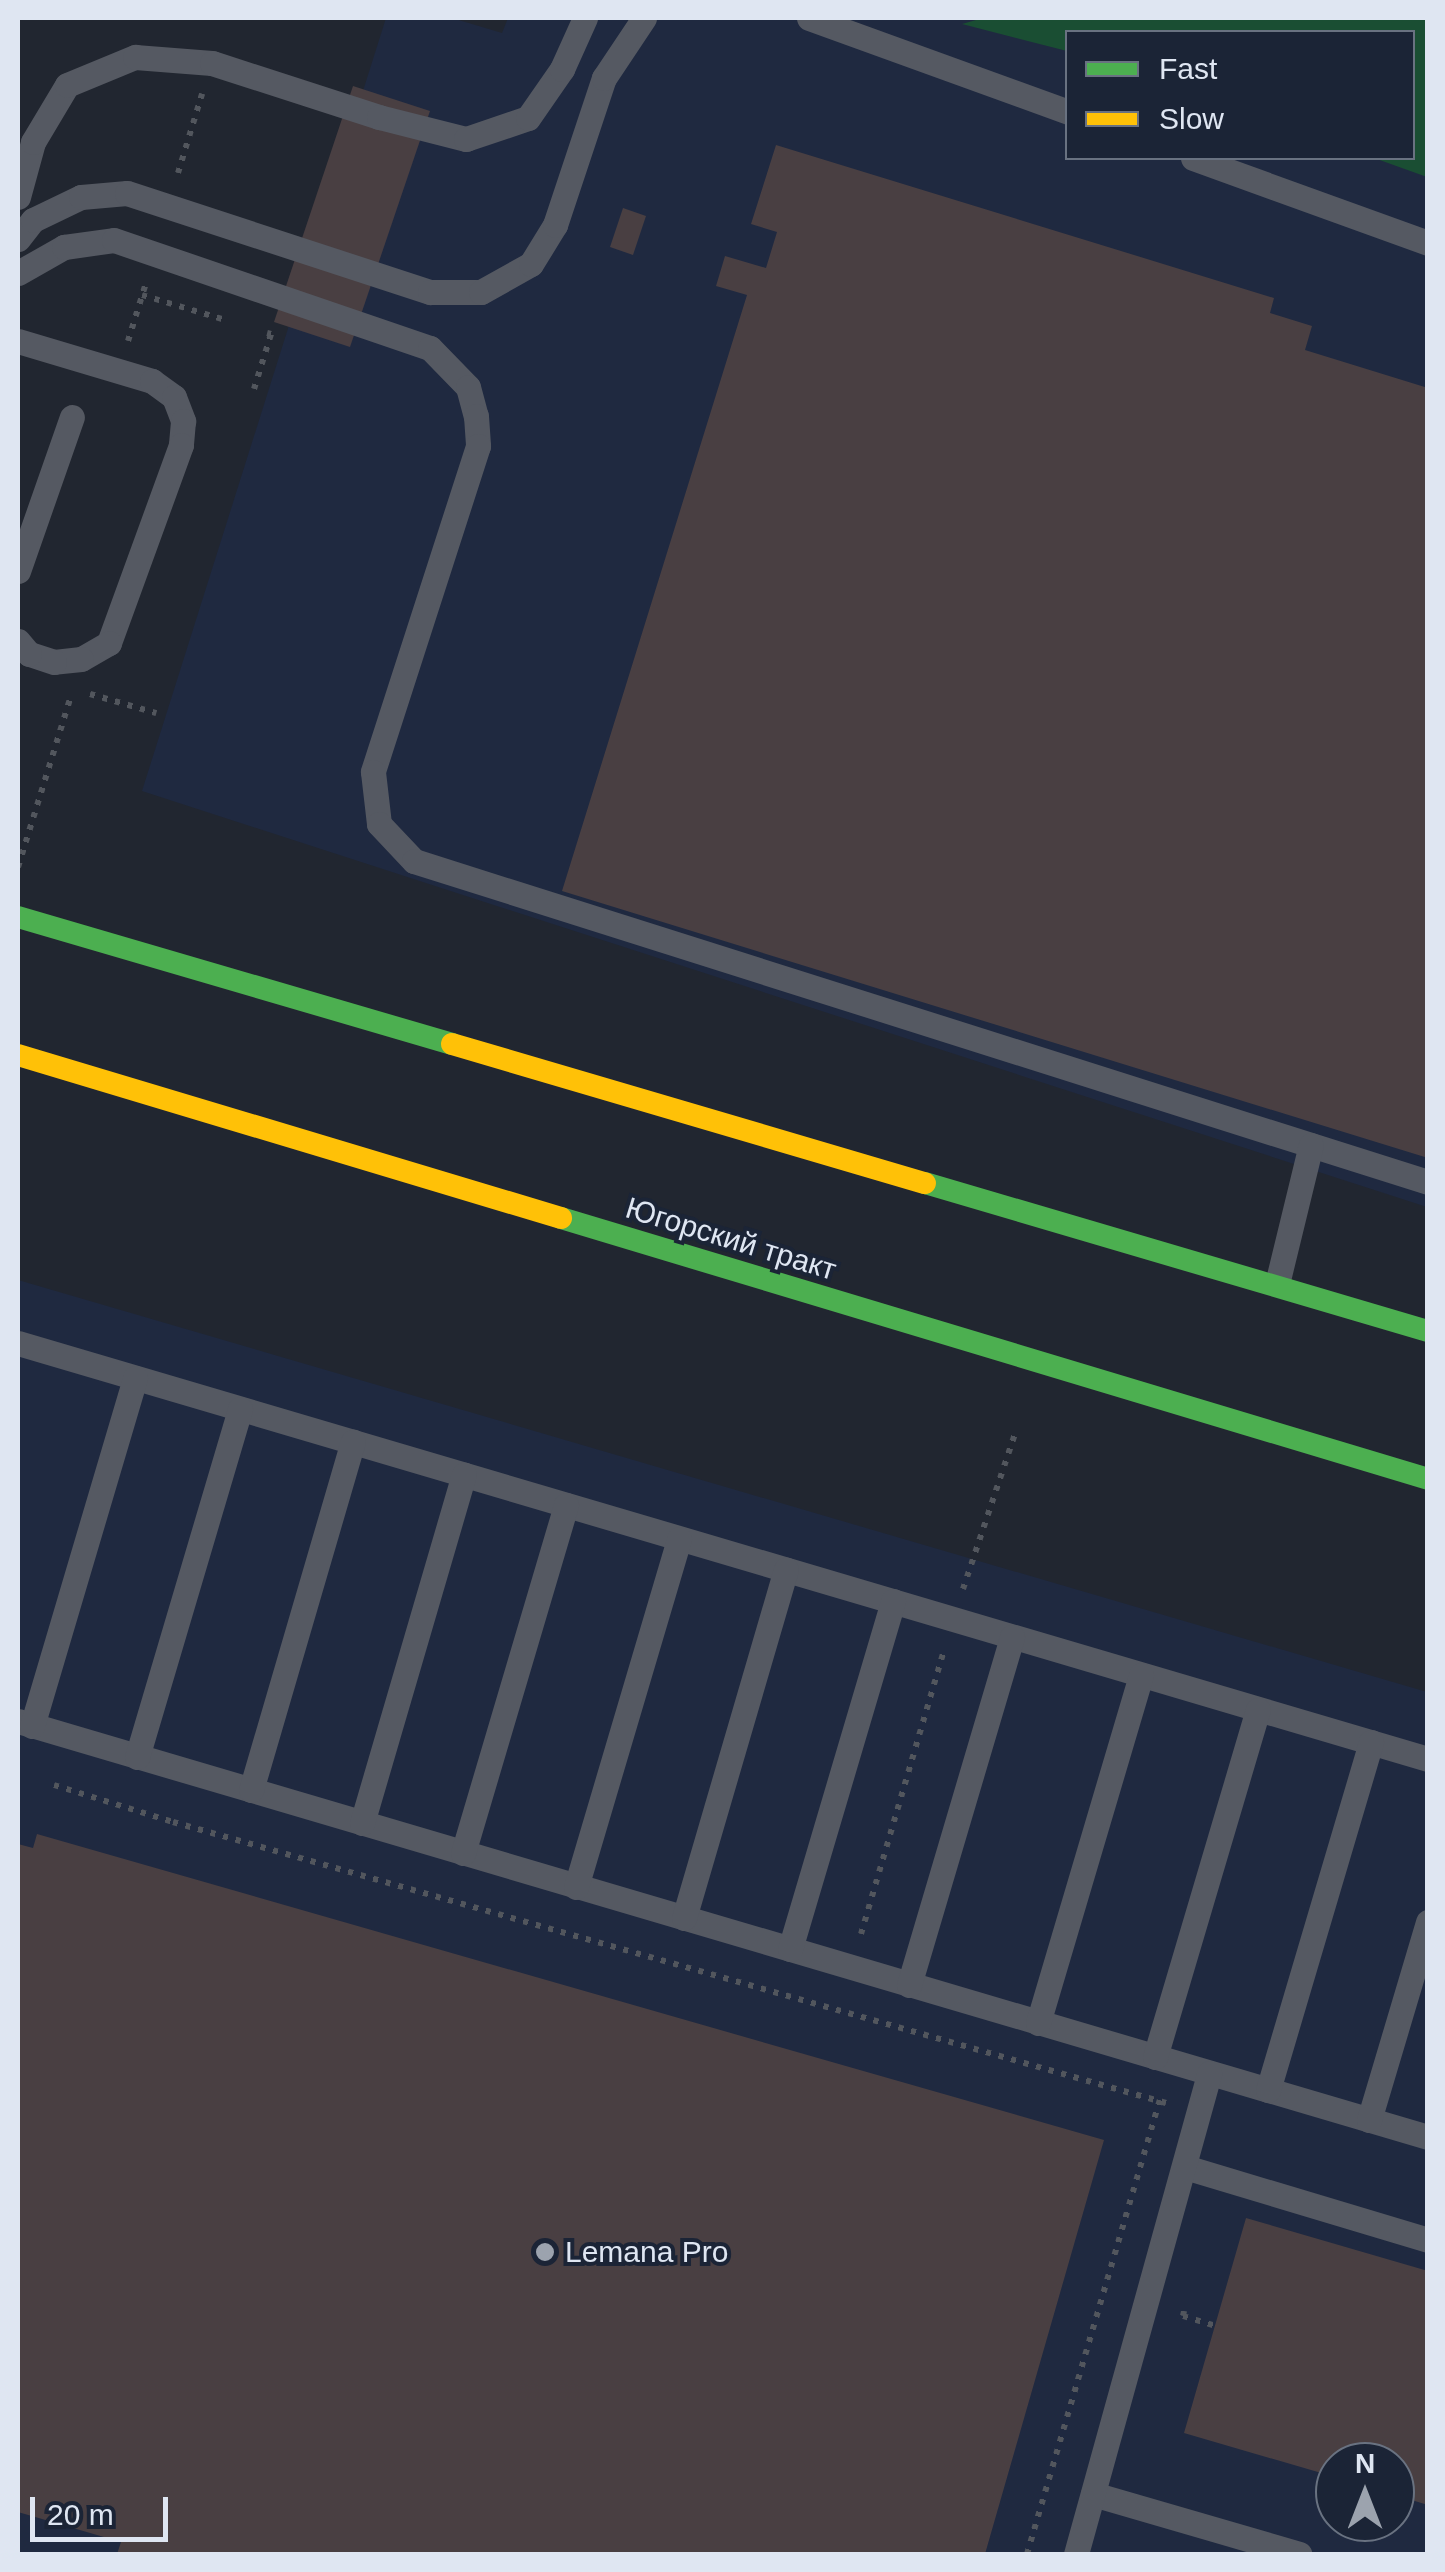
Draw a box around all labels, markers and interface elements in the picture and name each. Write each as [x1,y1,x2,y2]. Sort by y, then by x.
legend [1065,30,1415,160]
text: Fast [1159,52,1217,85]
text: Slow [1159,102,1224,135]
street label: Югорский тракт [621,1190,841,1288]
place label: Lemana Pro [565,2234,728,2270]
marker: Lemana Pro [534,2241,556,2263]
north arrow [1315,2442,1415,2542]
text: N [1355,2448,1375,2479]
scale bar [35,2477,172,2539]
text: 20 m [47,2498,114,2531]

